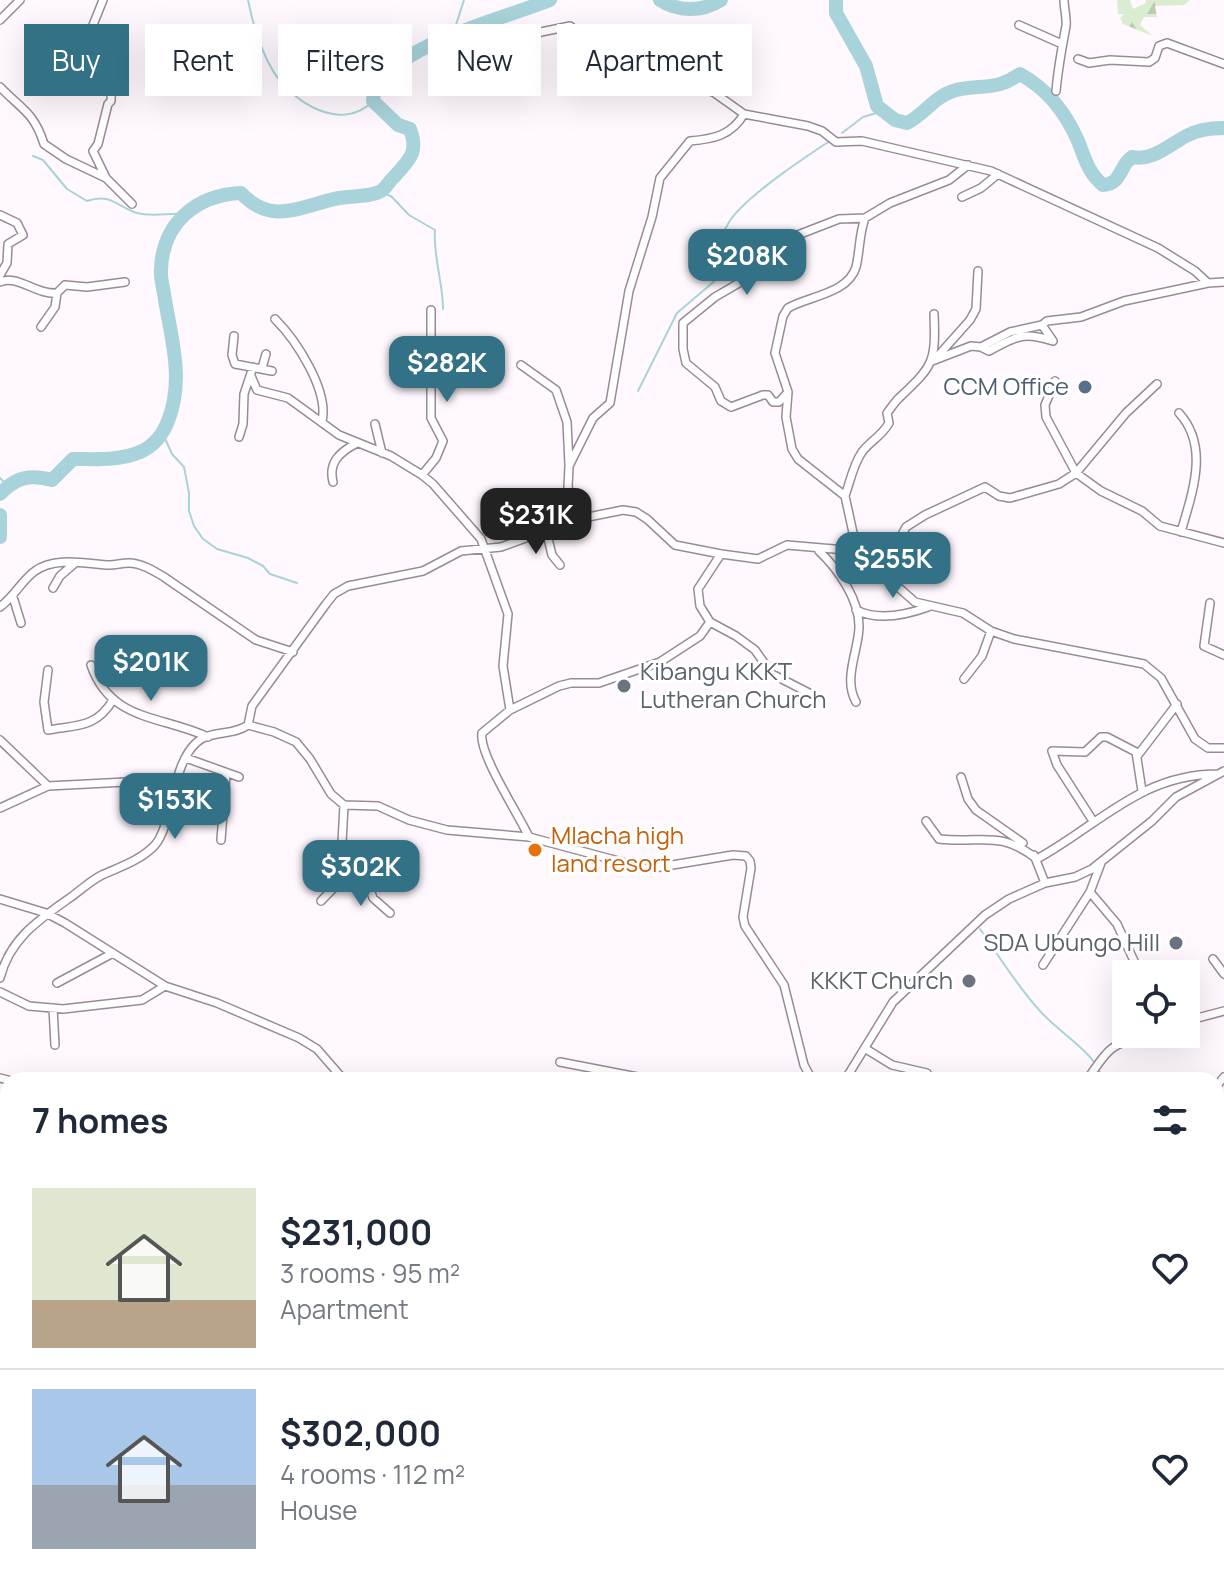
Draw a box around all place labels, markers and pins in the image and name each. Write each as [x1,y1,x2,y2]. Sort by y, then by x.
pin: $208K [691,229,803,297]
pin: $282K [391,336,503,404]
place label: CCM Office [944,369,1069,402]
marker: CCM Office [1076,378,1094,396]
pin: $231K [480,488,592,556]
pin: $255K [837,532,949,600]
pin: $201K [95,635,207,703]
place label: Kibangu KKKT Lutheran Church [640,654,827,715]
marker: Kibangu KKKT Lutheran Church [615,677,633,695]
pin: $153K [119,773,231,841]
place label: Mlacha high land resort [551,818,684,879]
pin: $302K [305,840,417,908]
marker: Mlacha high land resort [526,841,544,859]
place label: SDA Ubungo Hill [984,925,1160,958]
marker: SDA Ubungo Hill [1167,934,1185,952]
place label: KKKT Church [810,963,953,996]
marker: KKKT Church [960,972,978,990]

